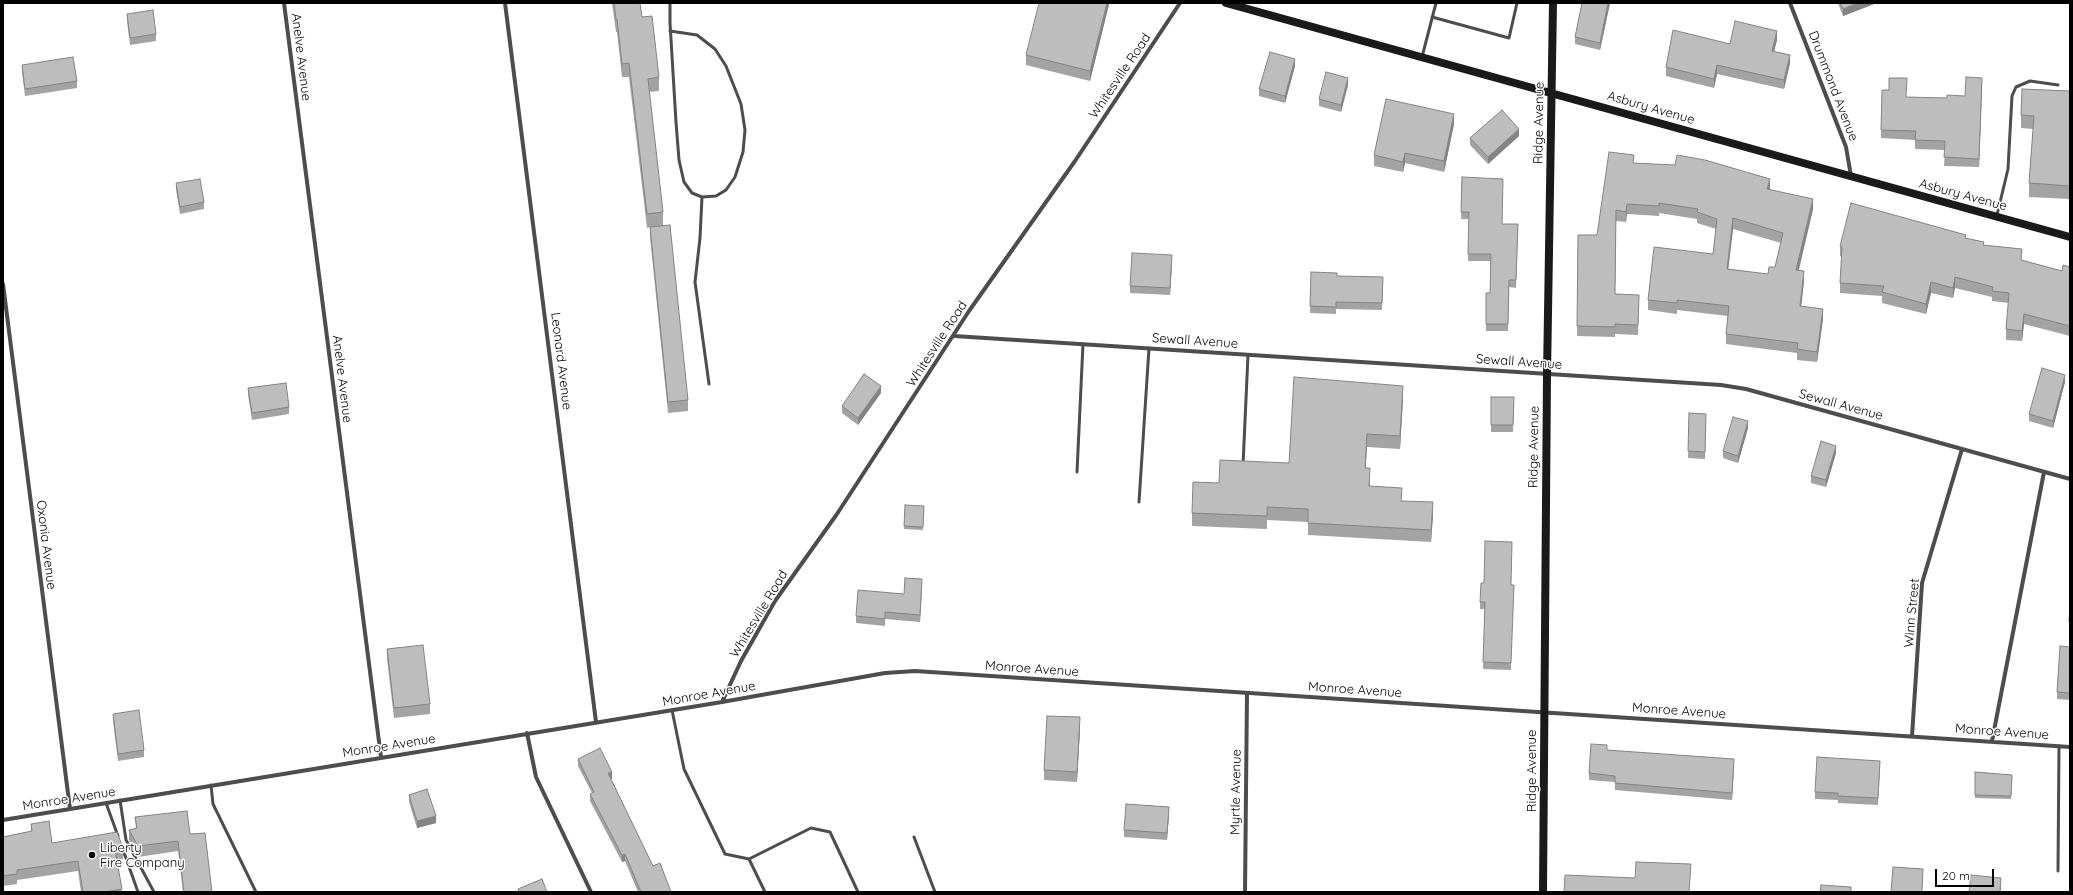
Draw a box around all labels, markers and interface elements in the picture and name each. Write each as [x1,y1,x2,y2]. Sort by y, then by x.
street label: Anelve Avenue [288,12,314,102]
street label: Drummond Avenue [1805,29,1861,143]
street label: Whitesville Road [1086,31,1154,121]
street label: Ridge Avenue [1530,82,1548,164]
street label: Asbury Avenue [1606,88,1696,128]
street label: Asbury Avenue [1917,176,2009,214]
street label: Whitesville Road [903,298,971,390]
street label: Leonard Avenue [547,311,575,411]
street label: Sewall Avenue [1151,330,1239,352]
street label: Anelve Avenue [329,334,355,424]
street label: Sewall Avenue [1475,351,1563,373]
street label: Sewall Avenue [1797,386,1885,424]
street label: Ridge Avenue [1525,406,1543,488]
street label: Oxonia Avenue [33,499,59,591]
street label: Whitesville Road [727,567,791,661]
street label: Winn Street [1901,578,1923,648]
street label: Monroe Avenue [985,658,1079,680]
street label: Monroe Avenue [661,678,757,710]
street label: Monroe Avenue [1308,679,1402,701]
street label: Monroe Avenue [1632,700,1726,722]
street label: Monroe Avenue [1955,721,2049,743]
street label: Ridge Avenue [1524,730,1540,812]
street label: Monroe Avenue [341,731,437,761]
street label: Myrtle Avenue [1227,749,1245,835]
street label: Monroe Avenue [21,784,117,814]
place label: Liberty Fire Company [100,840,185,871]
marker: Liberty Fire Company [87,850,97,860]
scale bar [1937,861,1996,887]
text: 20 m [1942,868,1970,883]

